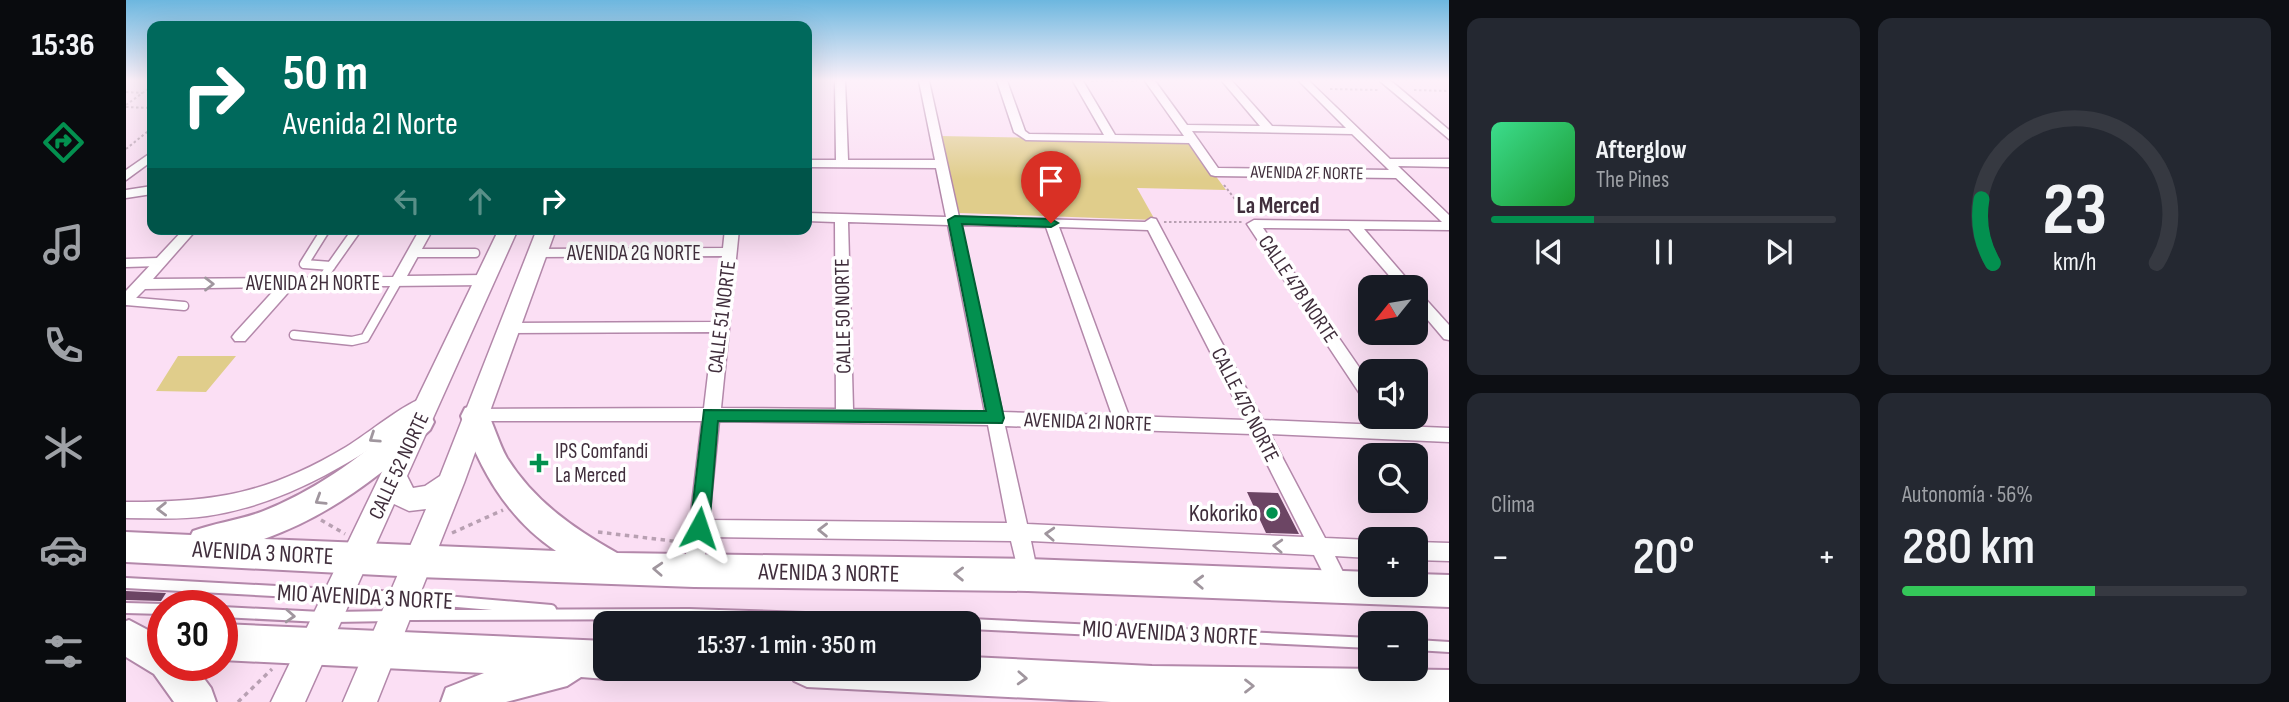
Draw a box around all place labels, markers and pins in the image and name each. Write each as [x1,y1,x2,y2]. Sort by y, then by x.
pin [1021,151,1081,223]
place label: IPS Comfandi La Merced [555,439,648,488]
marker: IPS Comfandi La Merced [529,453,549,473]
place label: Kokoriko [1189,499,1258,528]
marker: Kokoriko [1264,505,1280,521]

